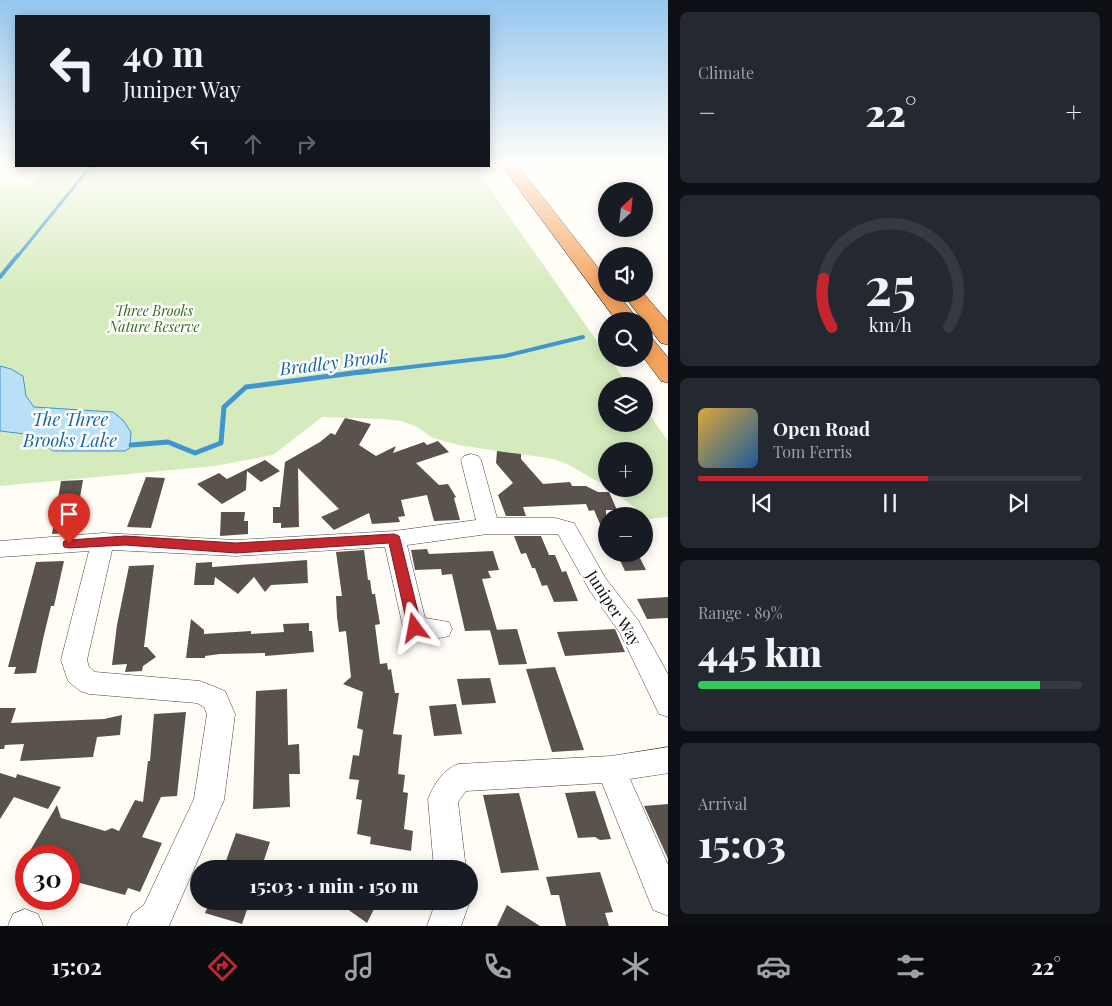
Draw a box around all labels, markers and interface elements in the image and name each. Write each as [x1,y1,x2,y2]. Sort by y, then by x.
text: 40 m [123,29,204,76]
icon: left [40,35,105,100]
text: Climate [698,62,754,83]
text: Juniper Way [123,74,241,104]
text: 22° [865,86,917,137]
text: − [698,93,716,130]
text: + [1066,93,1082,130]
icon: left [186,130,214,158]
icon: ahead [239,130,267,158]
icon: right [292,130,320,158]
north arrow [598,182,652,238]
map controls [598,182,653,562]
button: sound [598,247,653,302]
text: 25 [864,250,916,319]
park label: Three Brooks Nature Reserve [106,301,200,336]
button: search [598,312,653,367]
text: km/h [869,313,912,336]
water label: Bradley Brook [277,343,390,381]
button: layers [598,377,653,432]
water label: The Three Brooks Lake [22,407,117,452]
text: Open Road [773,415,870,441]
text: Tom Ferris [773,441,852,462]
button: + [598,442,653,497]
icon: previous [748,489,776,517]
icon: pause [876,489,904,517]
icon: next [1004,489,1032,517]
pin [48,493,90,544]
icon: arrive [55,500,83,528]
button: − [598,507,653,562]
street label: Juniper Way [582,565,647,649]
position arrow [388,601,440,653]
text: Range · 89% [698,602,783,623]
text: 445 km [698,626,822,677]
text: Arrival [698,793,747,814]
text: 15:03 [698,817,786,868]
speed limit sign: 30 [15,845,80,910]
text: 15:03 · 1 min · 150 m [249,872,419,898]
icon: directions [205,949,240,984]
icon: music [342,949,377,984]
icon: phone [480,949,515,984]
icon: climate [618,949,653,984]
icon: car [756,949,791,984]
icon: filters [893,949,928,984]
text: 15:02 [51,951,102,981]
text: 22° [1031,951,1061,981]

